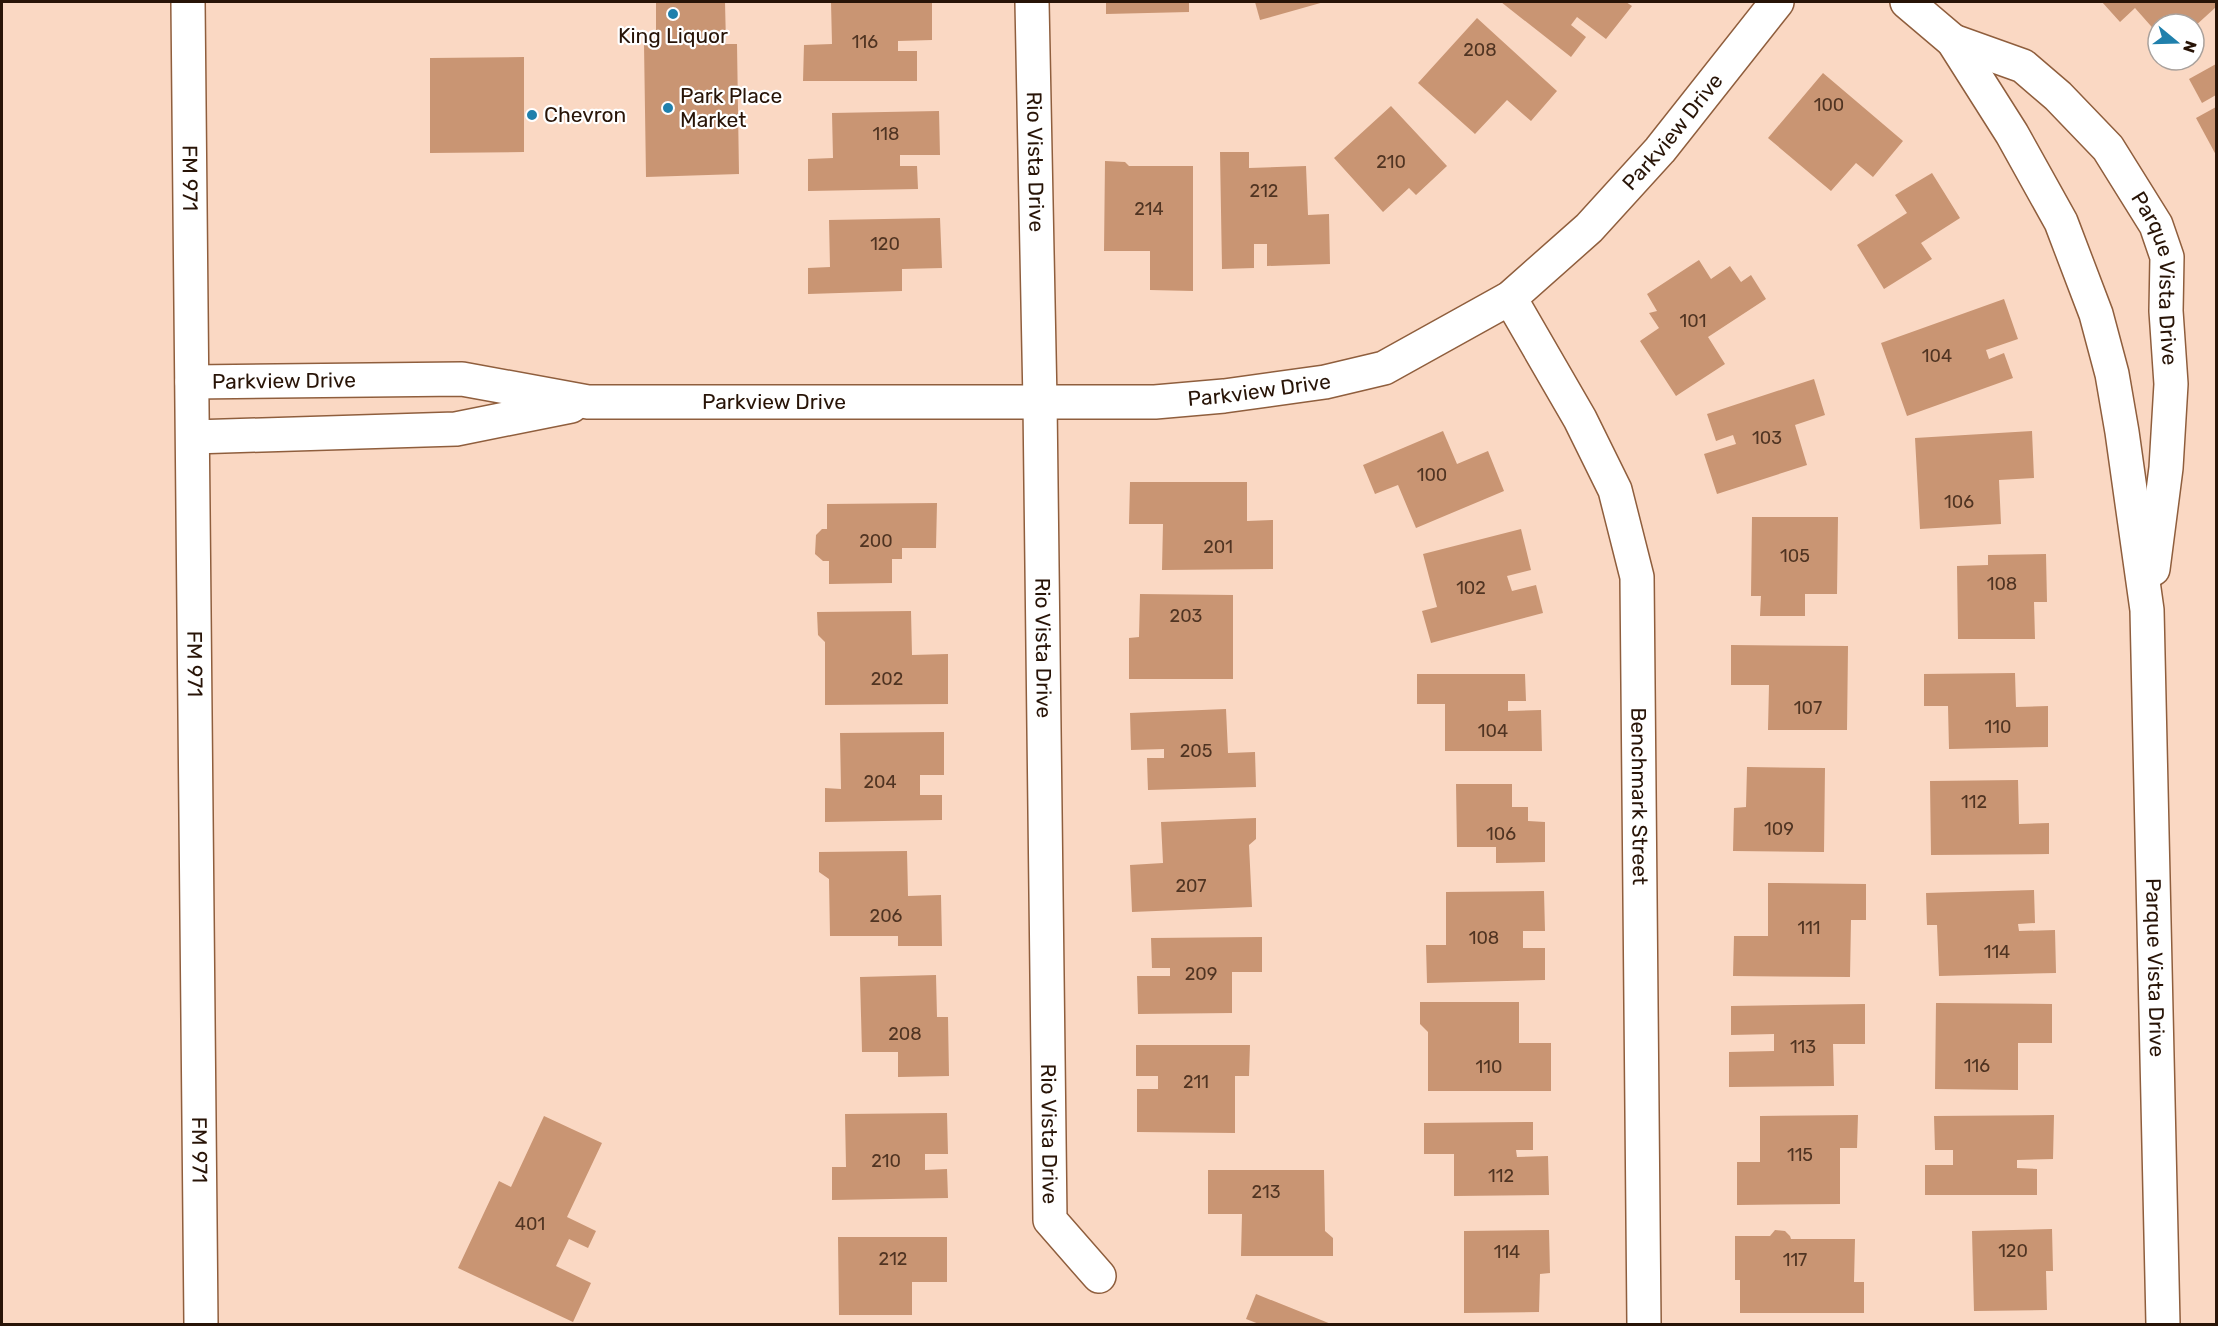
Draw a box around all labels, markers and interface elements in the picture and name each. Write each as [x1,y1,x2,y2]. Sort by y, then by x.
marker: King Liquor [666,7,680,21]
north arrow [2146,12,2206,72]
place label: King Liquor [618,23,728,48]
house number: 116 [852,31,878,53]
text: N [2179,38,2201,55]
house number: 208 [1463,39,1497,61]
street label: Parkview Drive [1617,68,1728,195]
place label: Park Place Market [680,83,782,132]
street label: Rio Vista Drive [1022,91,1050,232]
house number: 100 [1814,94,1844,116]
marker: Park Place Market [661,101,675,115]
place label: Chevron [544,102,626,127]
marker: Chevron [525,108,539,122]
house number: 118 [873,123,899,145]
street label: FM 971 [177,145,203,211]
house number: 210 [1376,151,1406,173]
house number: 212 [1250,180,1278,202]
street label: Parque Vista Drive [2126,187,2183,366]
house number: 214 [1134,198,1164,220]
house number: 120 [870,233,900,255]
house number: 101 [1680,310,1706,332]
house number: 104 [1922,345,1952,367]
street label: Parkview Drive [212,367,356,394]
street label: Parkview Drive [1187,368,1332,411]
street label: Parkview Drive [702,389,846,414]
house number: 103 [1752,427,1782,449]
house number: 100 [1417,464,1447,486]
house number: 106 [1944,491,1974,513]
house number: 200 [859,530,893,552]
house number: 201 [1203,536,1233,558]
house number: 105 [1780,545,1810,567]
house number: 108 [1987,573,2017,595]
street label: Rio Vista Drive [1030,577,1057,718]
house number: 102 [1456,577,1486,599]
house number: 203 [1170,605,1202,627]
street label: FM 971 [182,631,208,697]
house number: 202 [871,668,903,690]
house number: 107 [1794,697,1822,719]
street label: Benchmark Street [1626,707,1653,885]
house number: 110 [1985,716,2011,738]
house number: 104 [1478,720,1508,742]
house number: 205 [1180,740,1212,762]
house number: 204 [863,771,897,793]
house number: 112 [1961,791,1987,813]
house number: 109 [1764,818,1794,840]
house number: 106 [1486,823,1516,845]
house number: 207 [1175,875,1207,897]
street label: Parque Vista Drive [2141,878,2170,1057]
house number: 206 [870,905,903,927]
house number: 111 [1797,917,1821,939]
house number: 108 [1469,927,1499,949]
house number: 114 [1984,941,2010,963]
house number: 209 [1185,963,1217,985]
house number: 208 [888,1023,922,1045]
house number: 113 [1790,1036,1816,1058]
house number: 116 [1964,1055,1990,1077]
house number: 110 [1476,1056,1502,1078]
street label: Rio Vista Drive [1036,1063,1063,1204]
house number: 211 [1183,1071,1209,1093]
street label: FM 971 [187,1117,213,1183]
house number: 115 [1787,1144,1813,1166]
house number: 210 [871,1150,901,1172]
house number: 112 [1488,1165,1514,1187]
house number: 213 [1251,1181,1281,1203]
house number: 401 [515,1213,545,1235]
house number: 120 [1998,1240,2028,1262]
house number: 114 [1494,1241,1520,1263]
house number: 212 [879,1248,907,1270]
house number: 117 [1783,1249,1807,1271]

